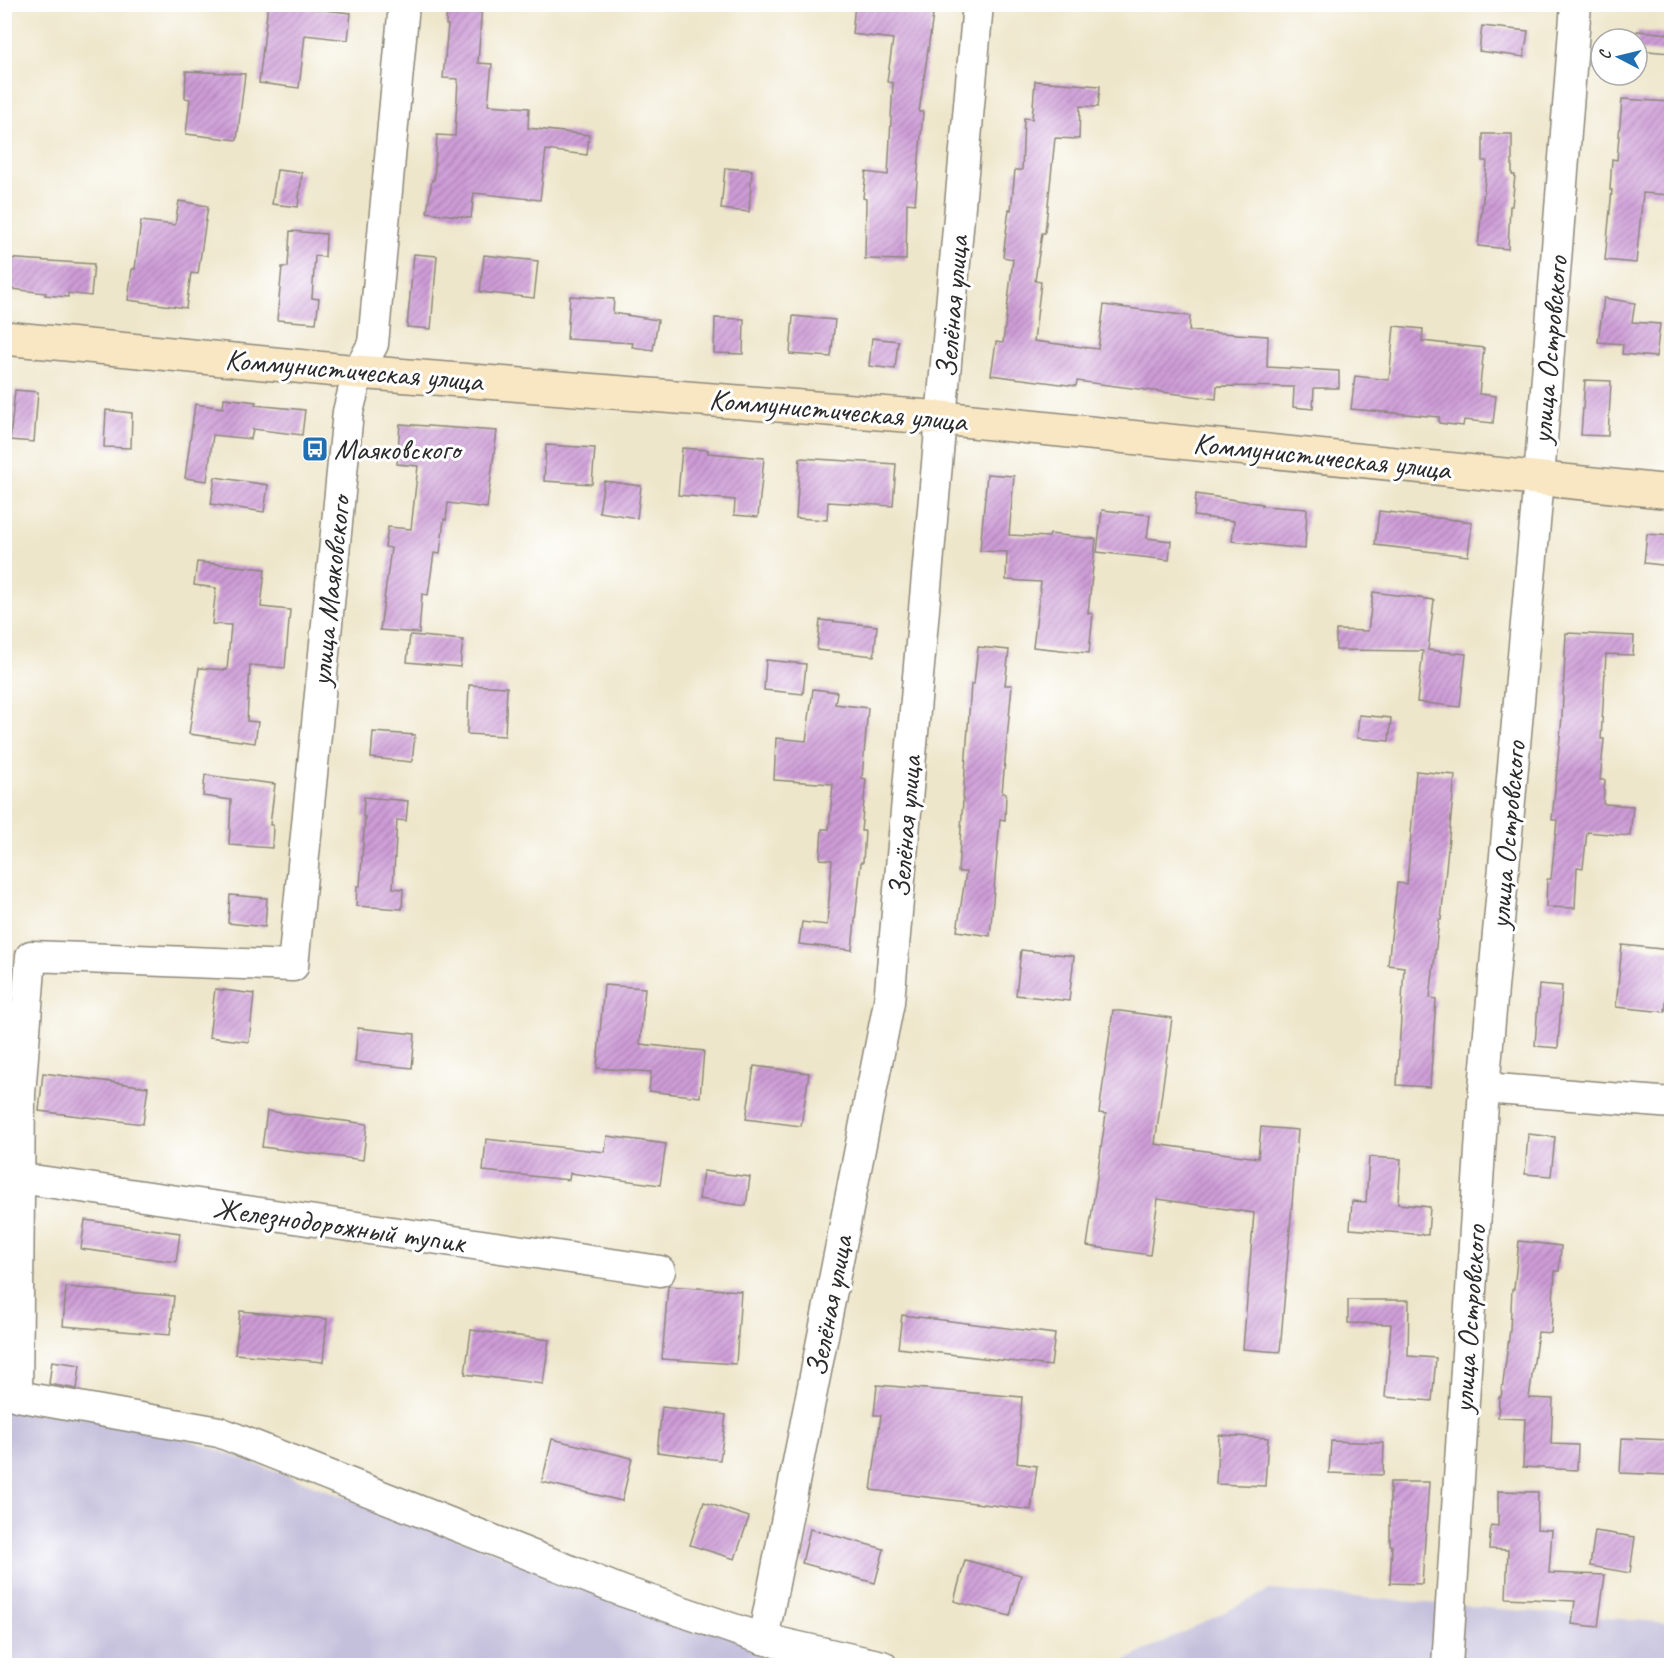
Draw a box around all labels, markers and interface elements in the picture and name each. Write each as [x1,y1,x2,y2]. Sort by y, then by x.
north arrow [1589,27,1649,87]
text: С [1595,48,1616,60]
street label: Зелёная улица [927,232,977,380]
street label: улица Островского [1522,253,1576,447]
street label: Коммунистическая улица [224,340,486,400]
street label: Коммунистическая улица [708,380,970,440]
street label: Коммунистическая улица [1192,424,1454,489]
place label: Маяковского [334,430,464,468]
bus stop icon: Маяковского [300,434,330,464]
street label: улица Маяковского [301,491,359,690]
street label: улица Островского [1480,738,1534,932]
street label: Зелёная улица [880,752,930,900]
street label: Железнодорожный тупик [211,1189,469,1262]
street label: улица Островского [1443,1223,1495,1416]
street label: Зелёная улица [797,1230,862,1380]

